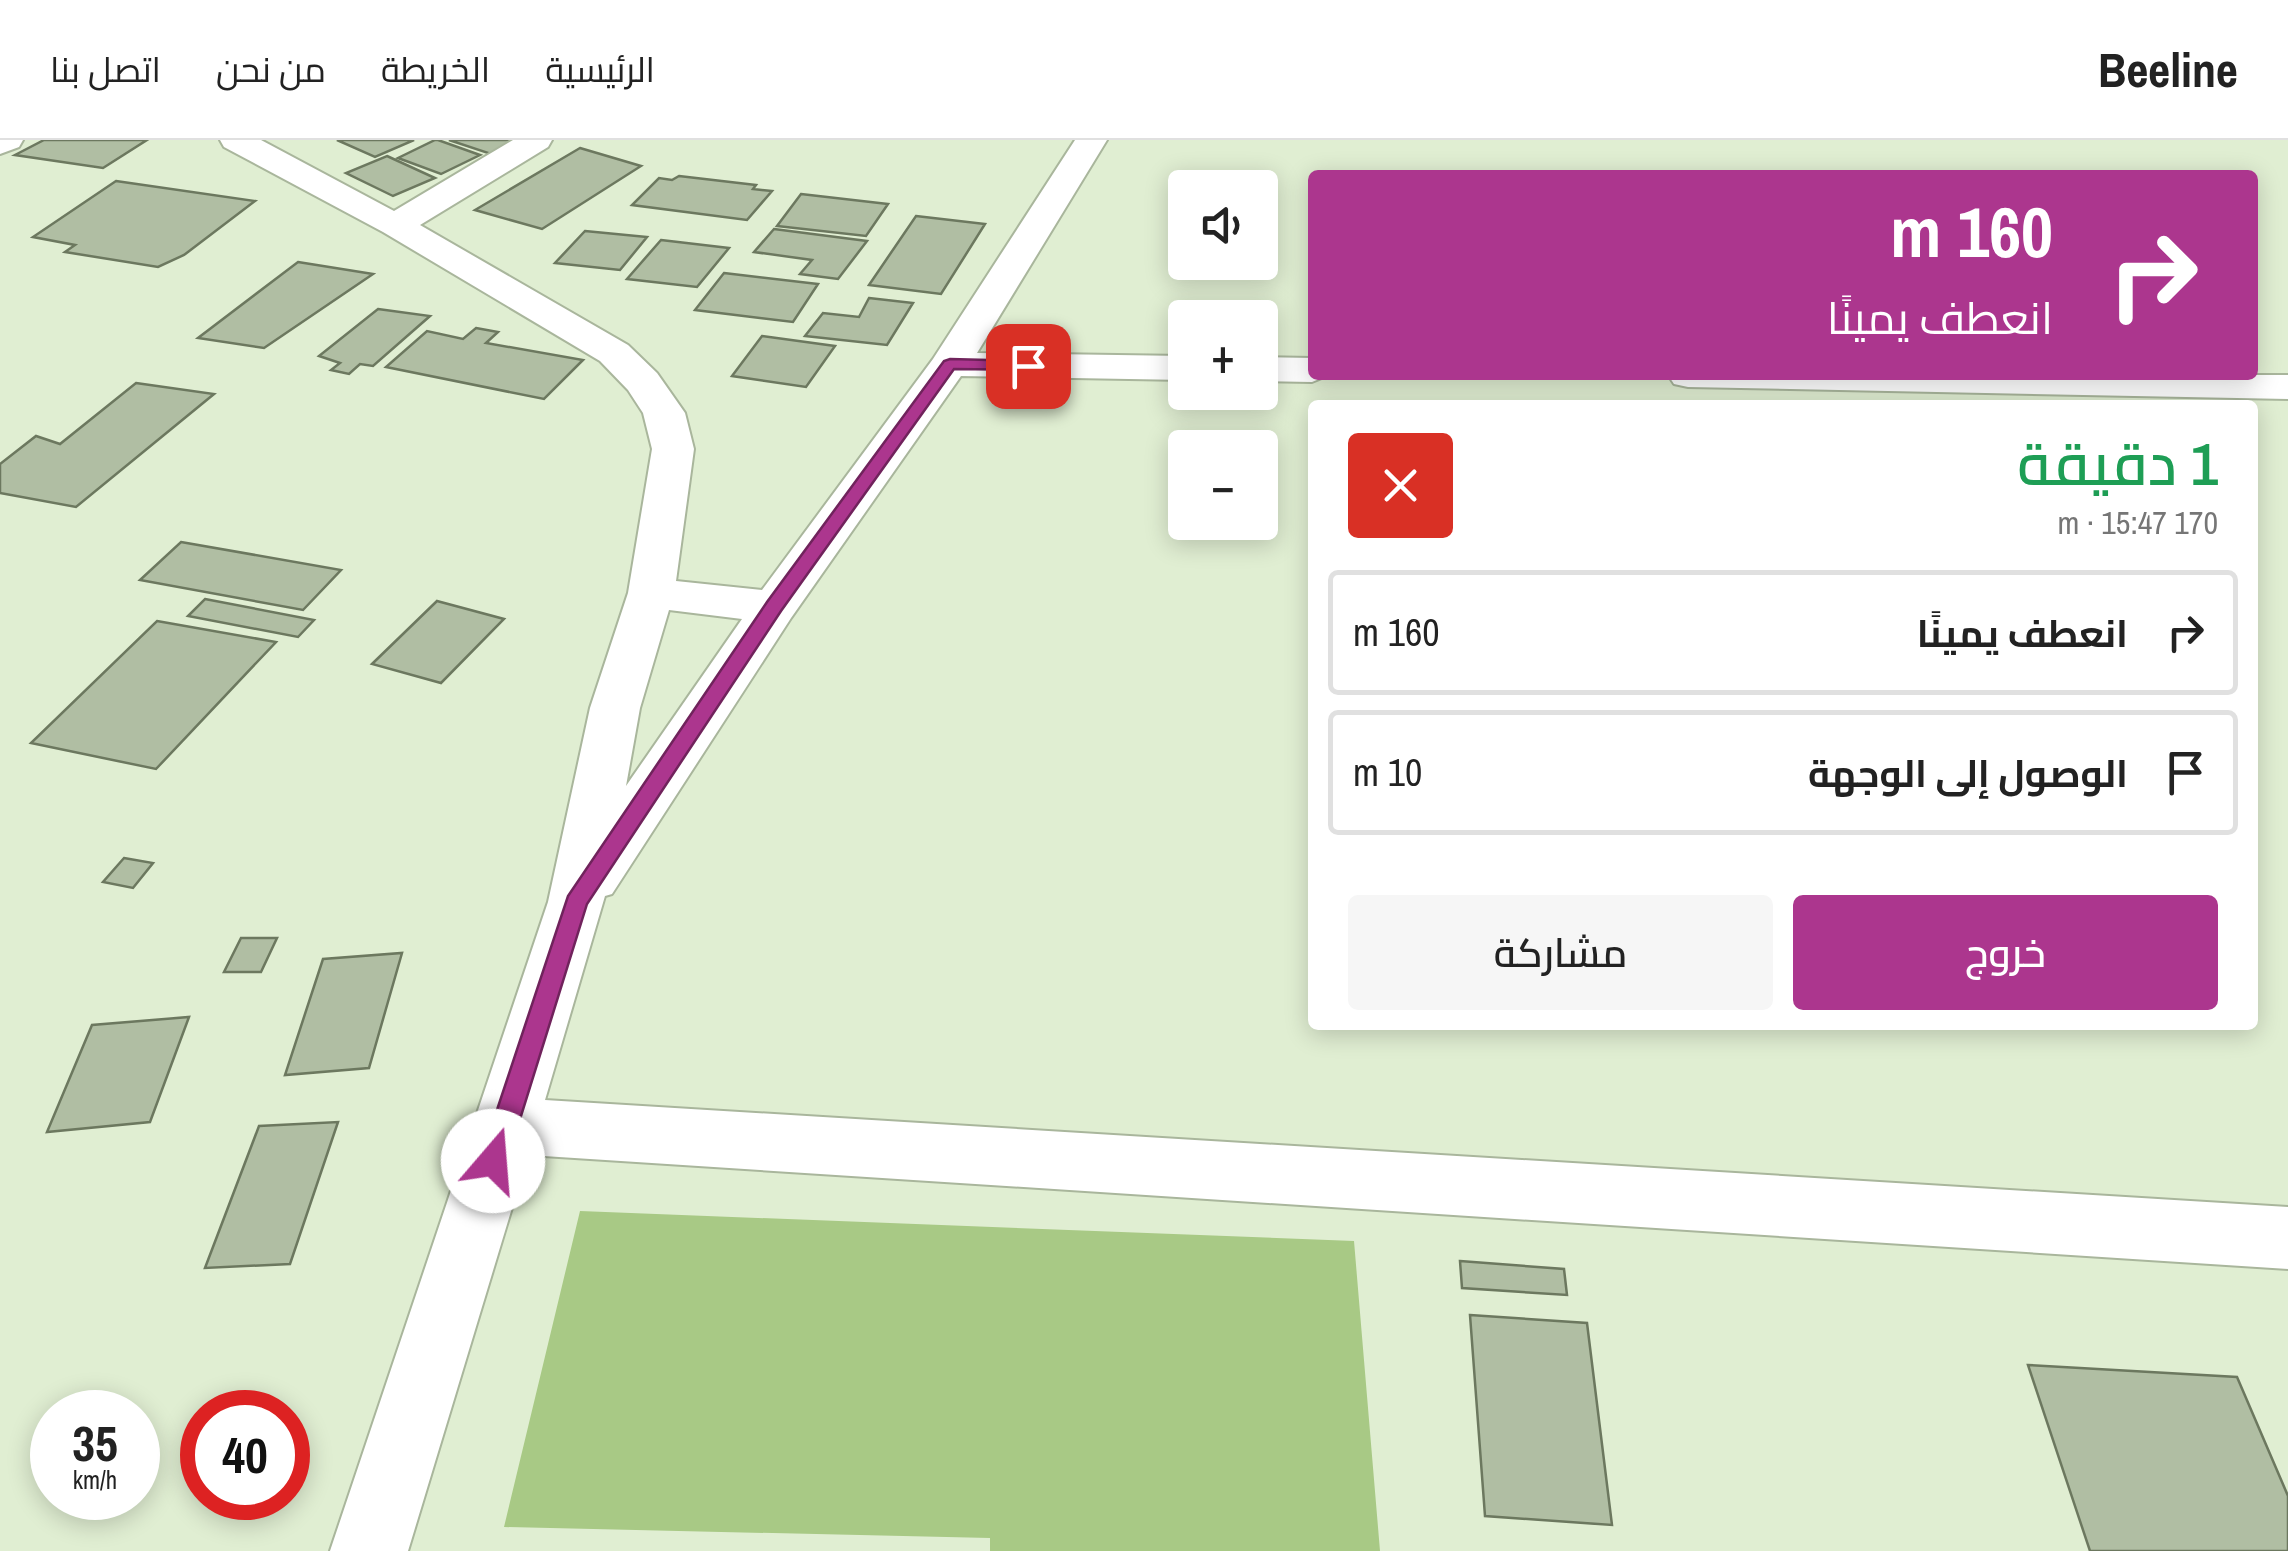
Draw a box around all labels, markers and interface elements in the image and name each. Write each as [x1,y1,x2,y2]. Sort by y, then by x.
text: Beeline [2098,37,2238,102]
text: اتصل بنا [50,46,161,93]
text: من نحن [216,46,326,93]
text: الخريطة [381,46,490,93]
text: الرئيسية [545,46,655,93]
map controls [1168,170,1278,540]
button: sound [1168,170,1278,280]
text: 160 m [1890,185,2053,279]
icon: right [2088,210,2218,340]
text: انعطف يمينًا [1827,287,2053,348]
button: + [1168,300,1278,410]
pin [986,324,1071,409]
icon: arrive [1001,339,1056,394]
text: 1 دقيقة [2017,423,2218,504]
button: − [1168,430,1278,540]
button: close [1348,433,1453,538]
text: 170 m · 15:47 [2058,501,2218,544]
icon: right [2158,605,2213,660]
text: 160 m [1353,607,1440,658]
text: انعطف يمينًا [1917,608,2128,659]
icon: arrive [2158,745,2213,800]
text: 10 m [1353,747,1422,798]
text: الوصول إلى الوجهة [1808,748,2128,799]
button: مشاركة [1348,895,1773,1010]
button: خروج [1793,895,2218,1010]
position arrow [441,1109,545,1213]
speed limit sign: 40 [180,1390,310,1520]
text: 35 [72,1409,118,1477]
text: km/h [73,1463,117,1497]

